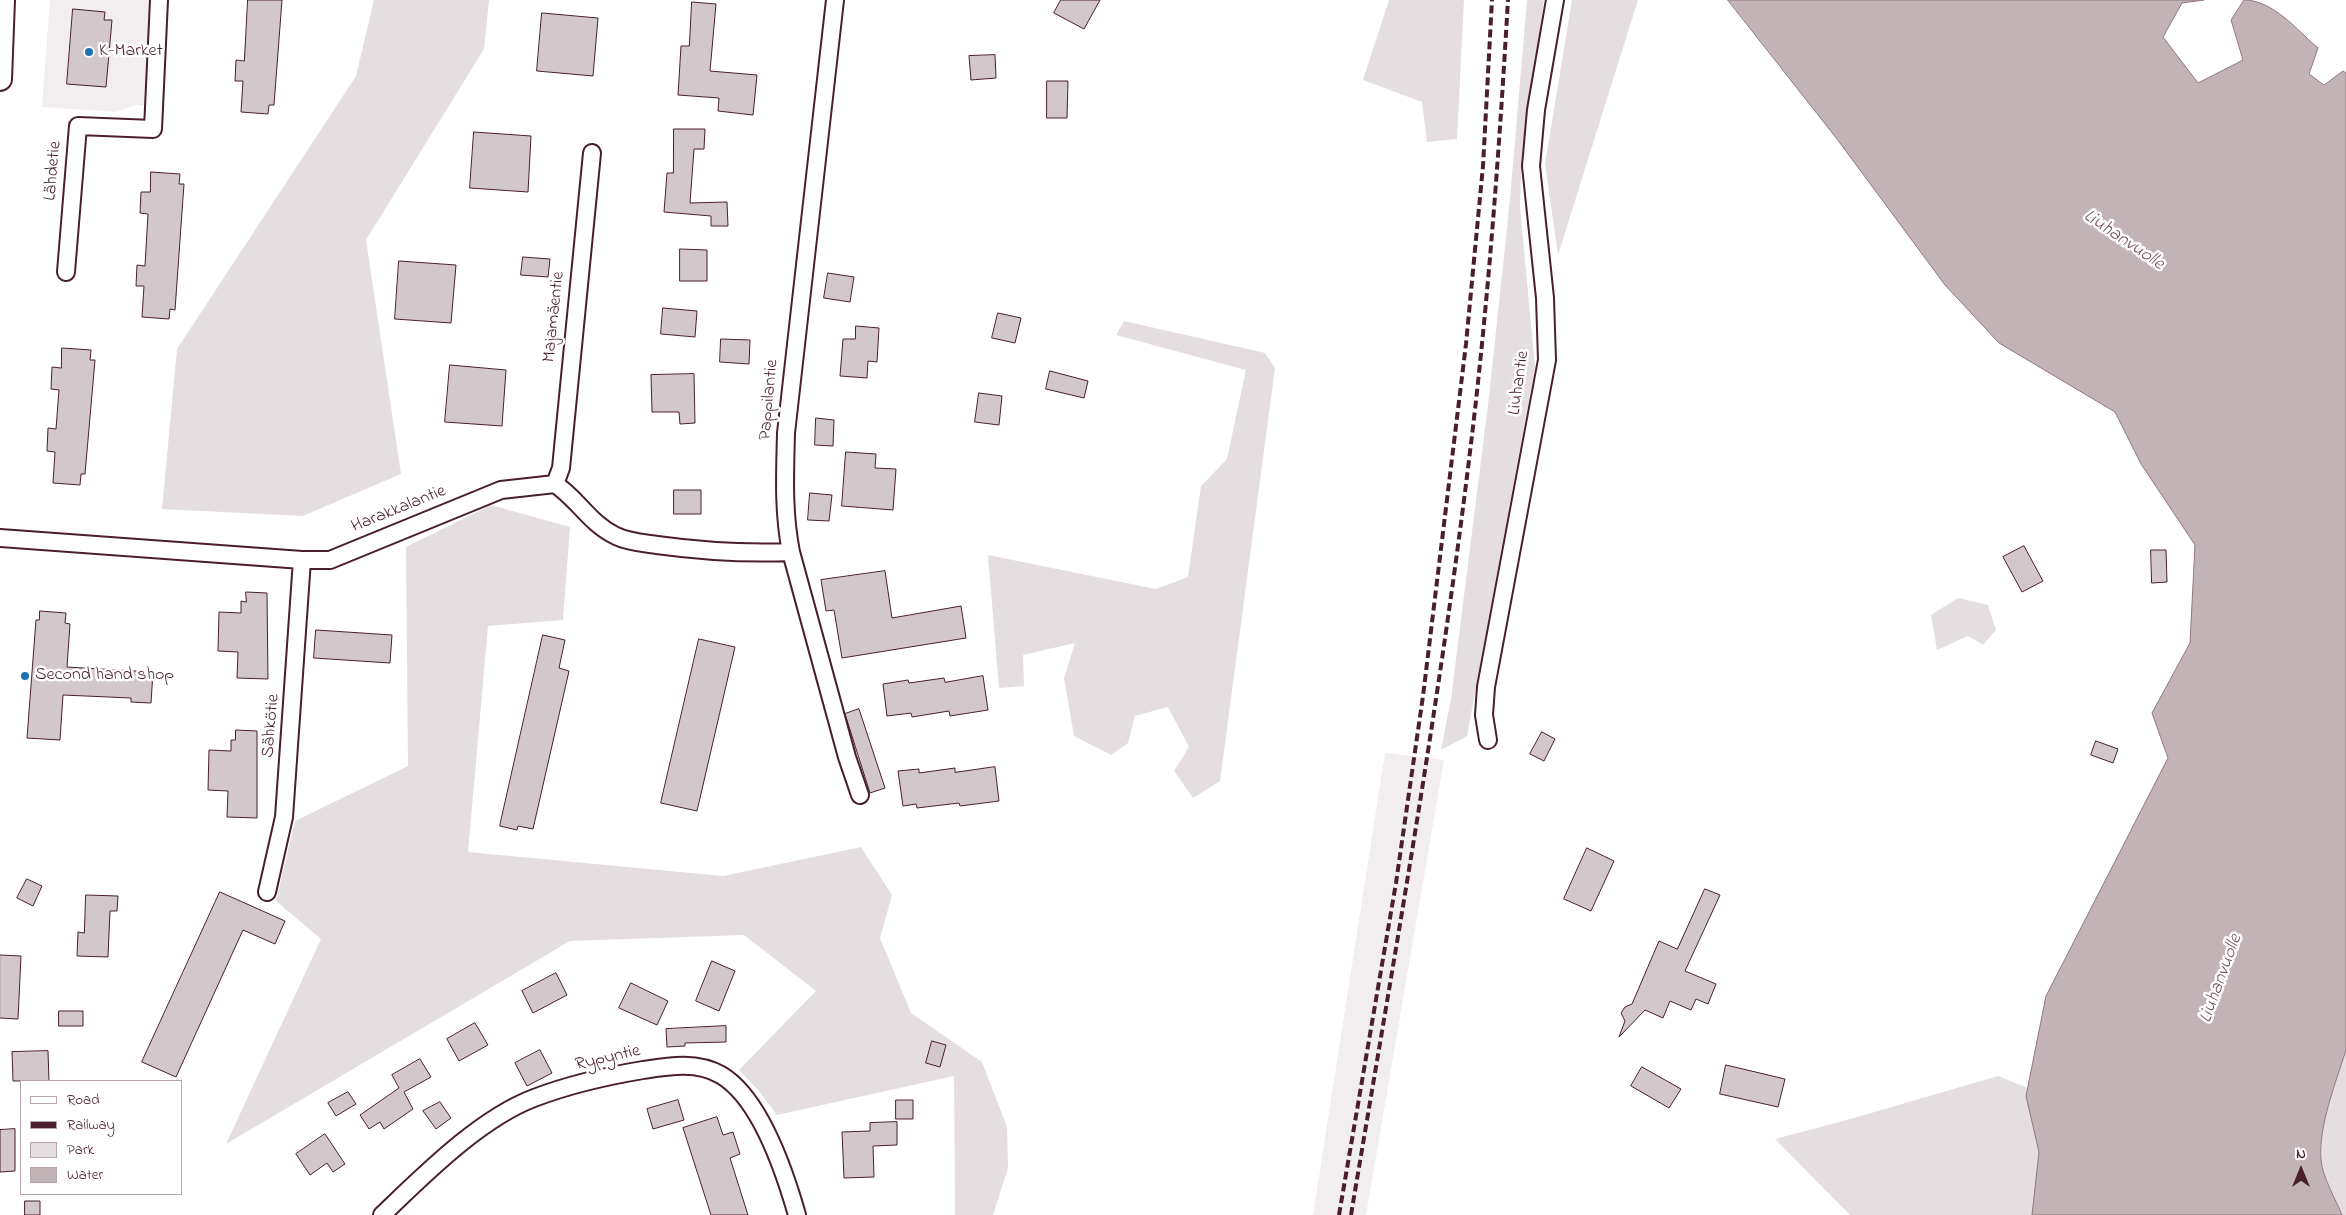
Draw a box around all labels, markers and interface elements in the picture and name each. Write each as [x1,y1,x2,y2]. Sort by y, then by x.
place label: K-Market [99,41,163,63]
marker: K-Market [83,46,95,58]
street label: Lähdetie [41,140,67,202]
water label: Liuhanvuolle [2078,206,2168,276]
street label: Majamäentie [539,270,571,364]
street label: Liuhantie [1505,349,1535,417]
street label: Pappilantie [756,359,784,441]
street label: Harakkalantie [349,481,449,539]
place label: Second hand shop [35,665,174,687]
marker: Second hand shop [19,670,31,682]
street label: Sähkötie [258,693,286,759]
water label: Liuhanvuolle [2196,932,2248,1026]
street label: Rypyntie [573,1041,643,1077]
legend [20,1080,182,1195]
text: Road [67,1089,100,1111]
text: Railway [67,1114,115,1136]
text: Park [67,1139,94,1161]
text: N [2296,1144,2306,1165]
north arrow [2276,1145,2326,1195]
text: Water [67,1164,103,1186]

